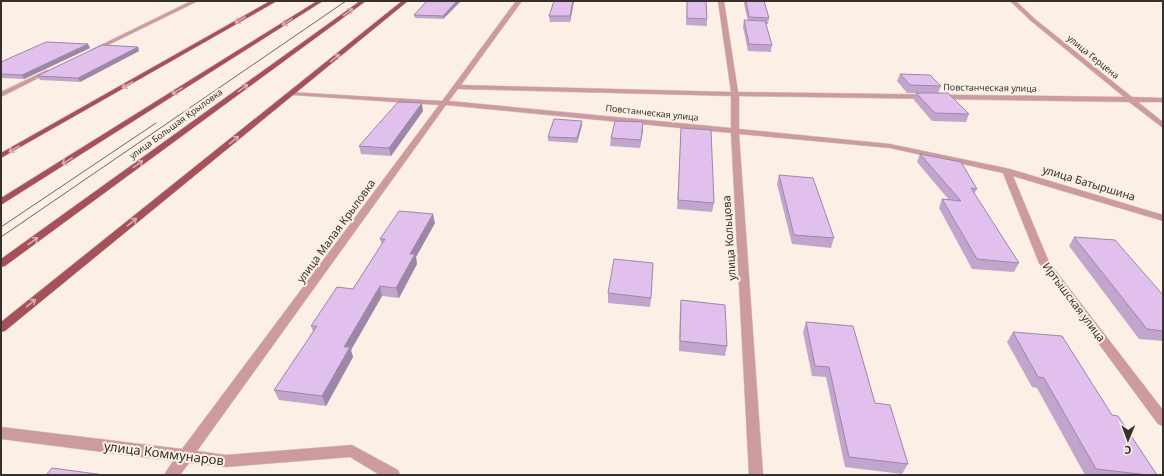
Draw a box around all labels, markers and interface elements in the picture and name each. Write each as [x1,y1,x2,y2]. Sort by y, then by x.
one-way arrow [343,8,354,16]
one-way arrow [234,17,246,25]
one-way arrow [282,18,293,26]
street label: улица Герцена [1065,32,1122,82]
one-way arrow [329,54,340,63]
street label: Повстанческая улица [943,80,1037,95]
one-way arrow [121,81,133,89]
one-way arrow [237,84,248,92]
street label: улица Большая Крыловка [126,85,225,162]
one-way arrow [171,88,183,96]
street label: Повстанческая улица [605,101,699,124]
one-way arrow [228,136,239,144]
one-way arrow [8,146,20,154]
one-way arrow [61,157,73,165]
one-way arrow [132,160,143,169]
street label: улица Батыршина [1041,161,1137,204]
street label: улица Малая Крыловка [293,176,378,286]
street label: улица Кольцова [718,195,739,281]
one-way arrow [127,217,138,226]
one-way arrow [27,237,38,245]
street label: Иртышская улица [1040,259,1109,344]
one-way arrow [26,299,37,308]
north arrow [1108,420,1148,460]
street label: улица Коммунаров [103,437,225,469]
text: С [1124,443,1132,458]

